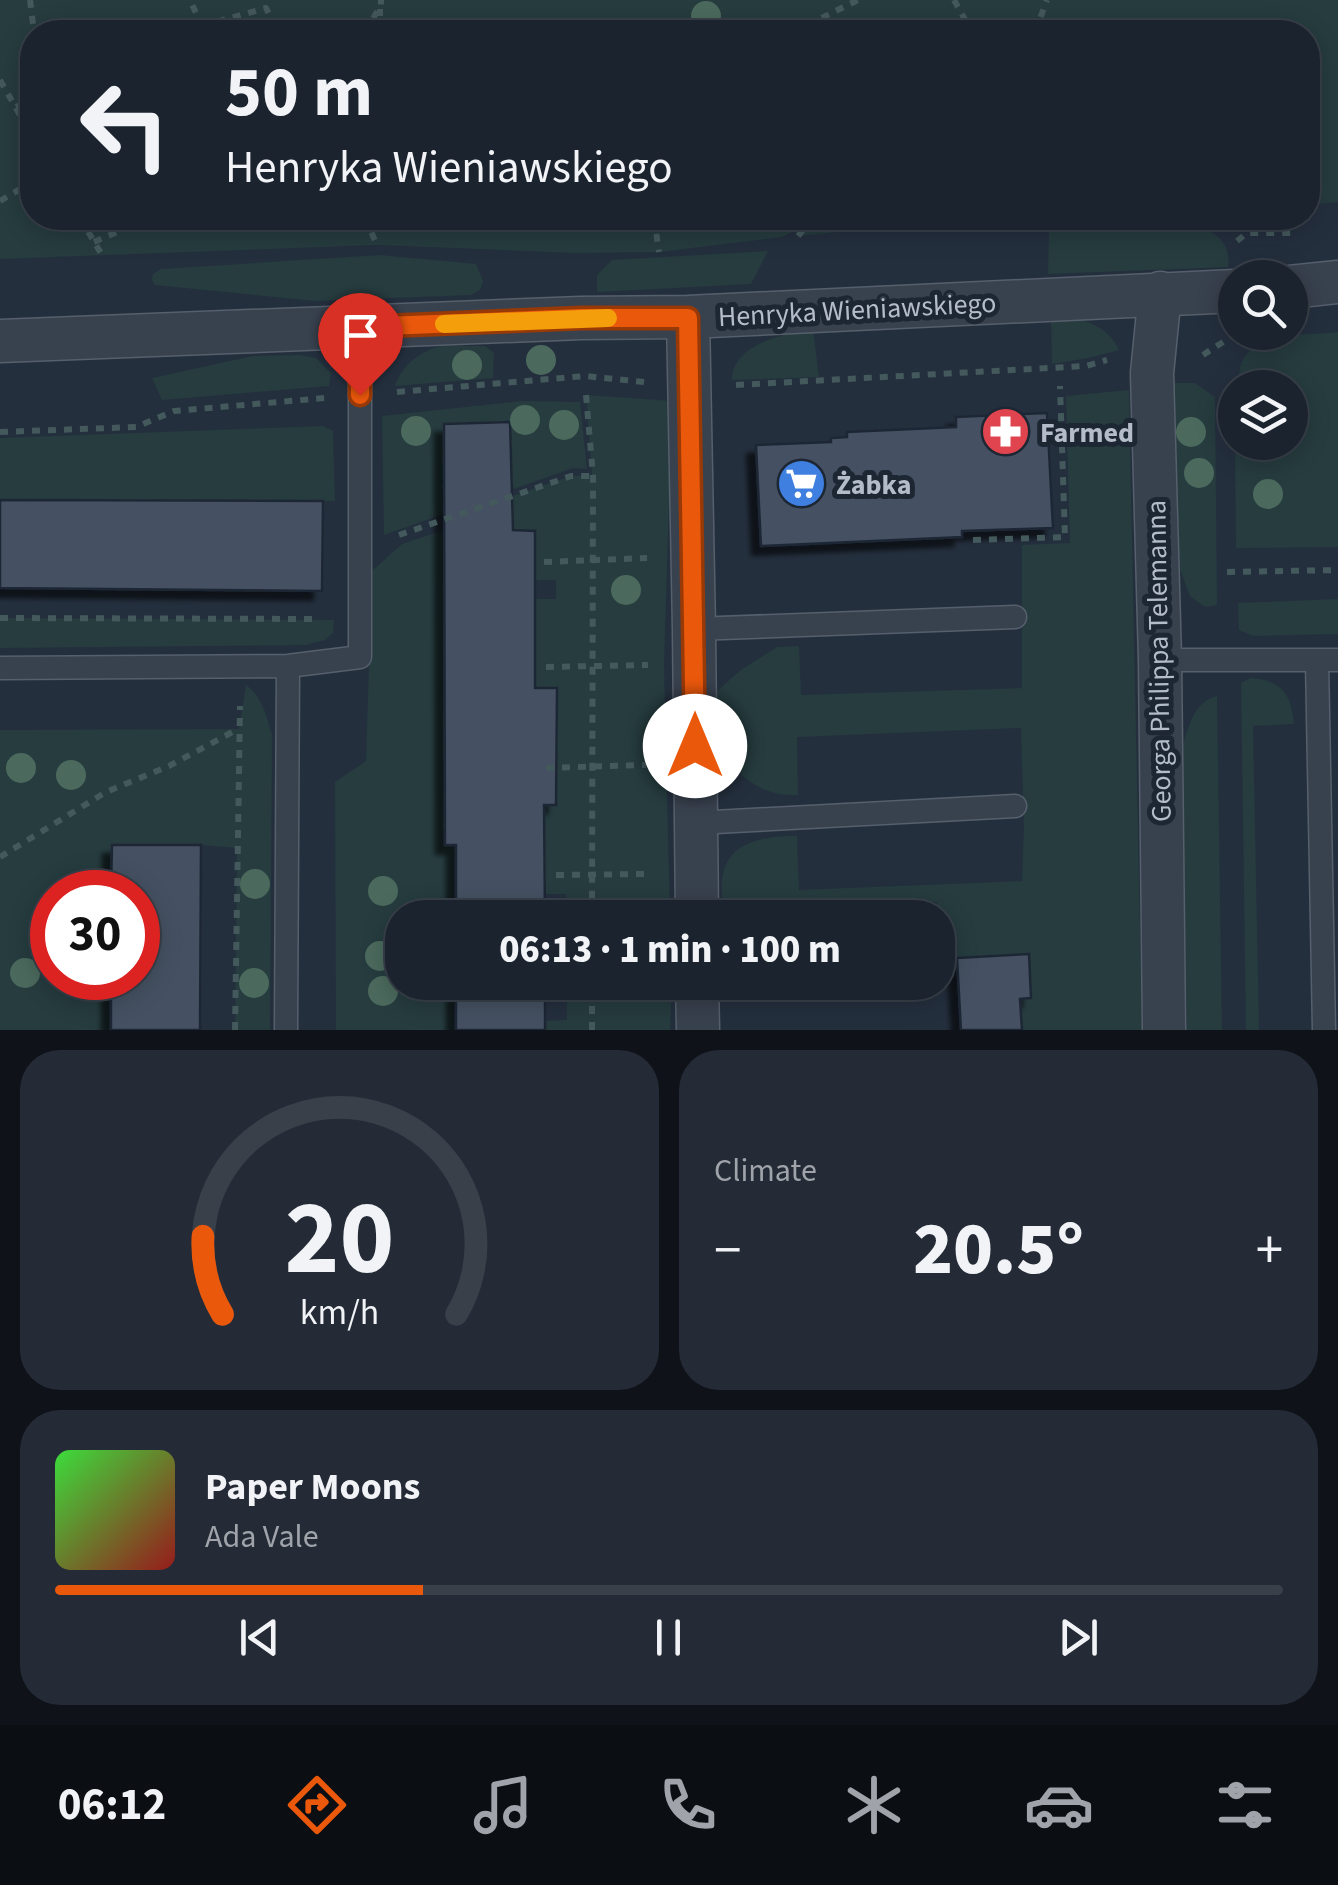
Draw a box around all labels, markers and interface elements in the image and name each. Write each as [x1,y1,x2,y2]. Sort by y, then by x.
text: 50 m [225,43,373,143]
icon: left [60,60,190,190]
text: Henryka Wieniawskiego [225,136,673,200]
map controls [1218,260,1308,460]
button: search [1218,260,1308,350]
street label: Henryka Wieniawskiego [717,283,997,337]
pin [318,293,403,396]
icon: arrive [333,308,388,363]
button: layers [1218,370,1308,460]
pharmacy icon: Farmed [979,406,1031,458]
place label: Farmed [1040,413,1134,453]
supermarket icon: Żabka [775,458,827,510]
place label: Żabka [836,465,911,505]
street label: Georga Philippa Telemanna [1136,500,1182,822]
position arrow [643,694,747,798]
speed limit sign: 30 [30,870,160,1000]
text: 06:13 · 1 min · 100 m [499,923,841,977]
text: Climate [714,1148,817,1194]
text: 20 [285,1166,394,1314]
text: 20.5° [913,1196,1084,1303]
text: − [714,1212,741,1290]
text: + [1256,1212,1283,1290]
text: km/h [300,1287,379,1338]
text: Paper Moons [205,1460,420,1514]
text: Ada Vale [205,1514,319,1560]
icon: previous [232,1610,287,1665]
icon: pause [641,1610,696,1665]
icon: next [1051,1610,1106,1665]
icon: directions [282,1770,352,1840]
icon: music [468,1770,538,1840]
icon: phone [653,1770,723,1840]
icon: climate [839,1770,909,1840]
icon: car [1024,1770,1094,1840]
icon: filters [1210,1770,1280,1840]
text: 06:12 [58,1773,166,1837]

